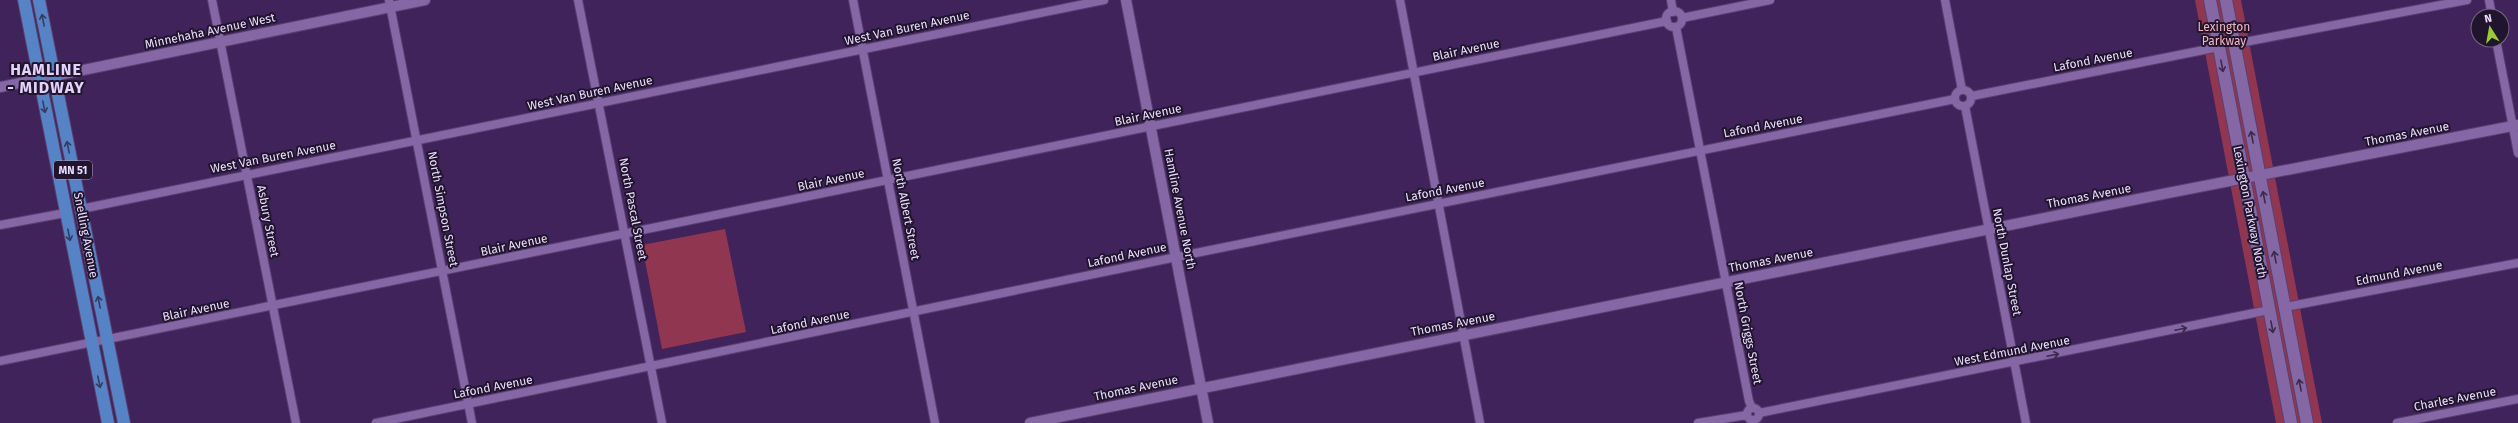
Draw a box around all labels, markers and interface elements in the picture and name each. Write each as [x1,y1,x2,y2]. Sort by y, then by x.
street label: West Van Buren Avenue [843,8,971,48]
north arrow [2470,8,2510,48]
street label: Minnehaha Avenue West [144,10,277,52]
text: N [2483,12,2493,26]
one-way arrow [38,14,46,27]
park label: Lexington Parkway [2198,20,2250,48]
street label: Blair Avenue [1431,36,1501,64]
street label: Lafond Avenue [2052,45,2134,75]
one-way arrow [2219,59,2227,72]
district label: HAMLINE - MIDWAY [7,60,85,97]
street label: West Van Buren Avenue [526,73,654,113]
one-way arrow [40,100,48,113]
street label: Blair Avenue [1113,101,1183,129]
street label: Lafond Avenue [1722,111,1804,141]
street label: Thomas Avenue [2364,119,2450,149]
one-way arrow [2248,131,2256,144]
street label: West Van Buren Avenue [209,138,337,176]
one-way arrow [64,141,72,154]
street label: Lexington Parkway North [2230,145,2270,279]
street label: Hamline Avenue North [1161,147,1199,271]
street label: North Simpson Street [425,150,461,268]
street label: North Pascal Street [616,157,650,262]
street label: North Albert Street [889,157,923,262]
road number: MN 51 [54,161,92,179]
street label: Blair Avenue [796,166,866,194]
street label: Lafond Avenue [1404,175,1486,205]
street label: Thomas Avenue [2046,181,2132,211]
street label: Asbury Street [254,184,282,259]
street label: Snelling Avenue [71,191,101,279]
one-way arrow [2260,191,2268,204]
street label: North Dunlap Street [1990,207,2024,317]
one-way arrow [66,228,74,241]
street label: Blair Avenue [479,231,549,259]
street label: Lafond Avenue [1086,240,1168,270]
street label: Thomas Avenue [1728,245,1814,275]
one-way arrow [2271,251,2279,264]
street label: Edmund Avenue [2355,258,2443,288]
street label: North Griggs Street [1731,281,1765,386]
one-way arrow [95,296,103,309]
street label: Blair Avenue [161,296,231,324]
street label: Lafond Avenue [769,307,851,337]
street label: Thomas Avenue [1410,309,1496,339]
one-way arrow [2268,320,2276,333]
one-way arrow [2174,324,2187,332]
street label: West Edmund Avenue [1953,333,2071,369]
one-way arrow [2046,351,2059,359]
street label: Lafond Avenue [452,372,534,402]
street label: Thomas Avenue [1093,372,1179,404]
one-way arrow [95,375,103,388]
one-way arrow [2295,379,2303,392]
street label: Charles Avenue [2413,384,2497,414]

